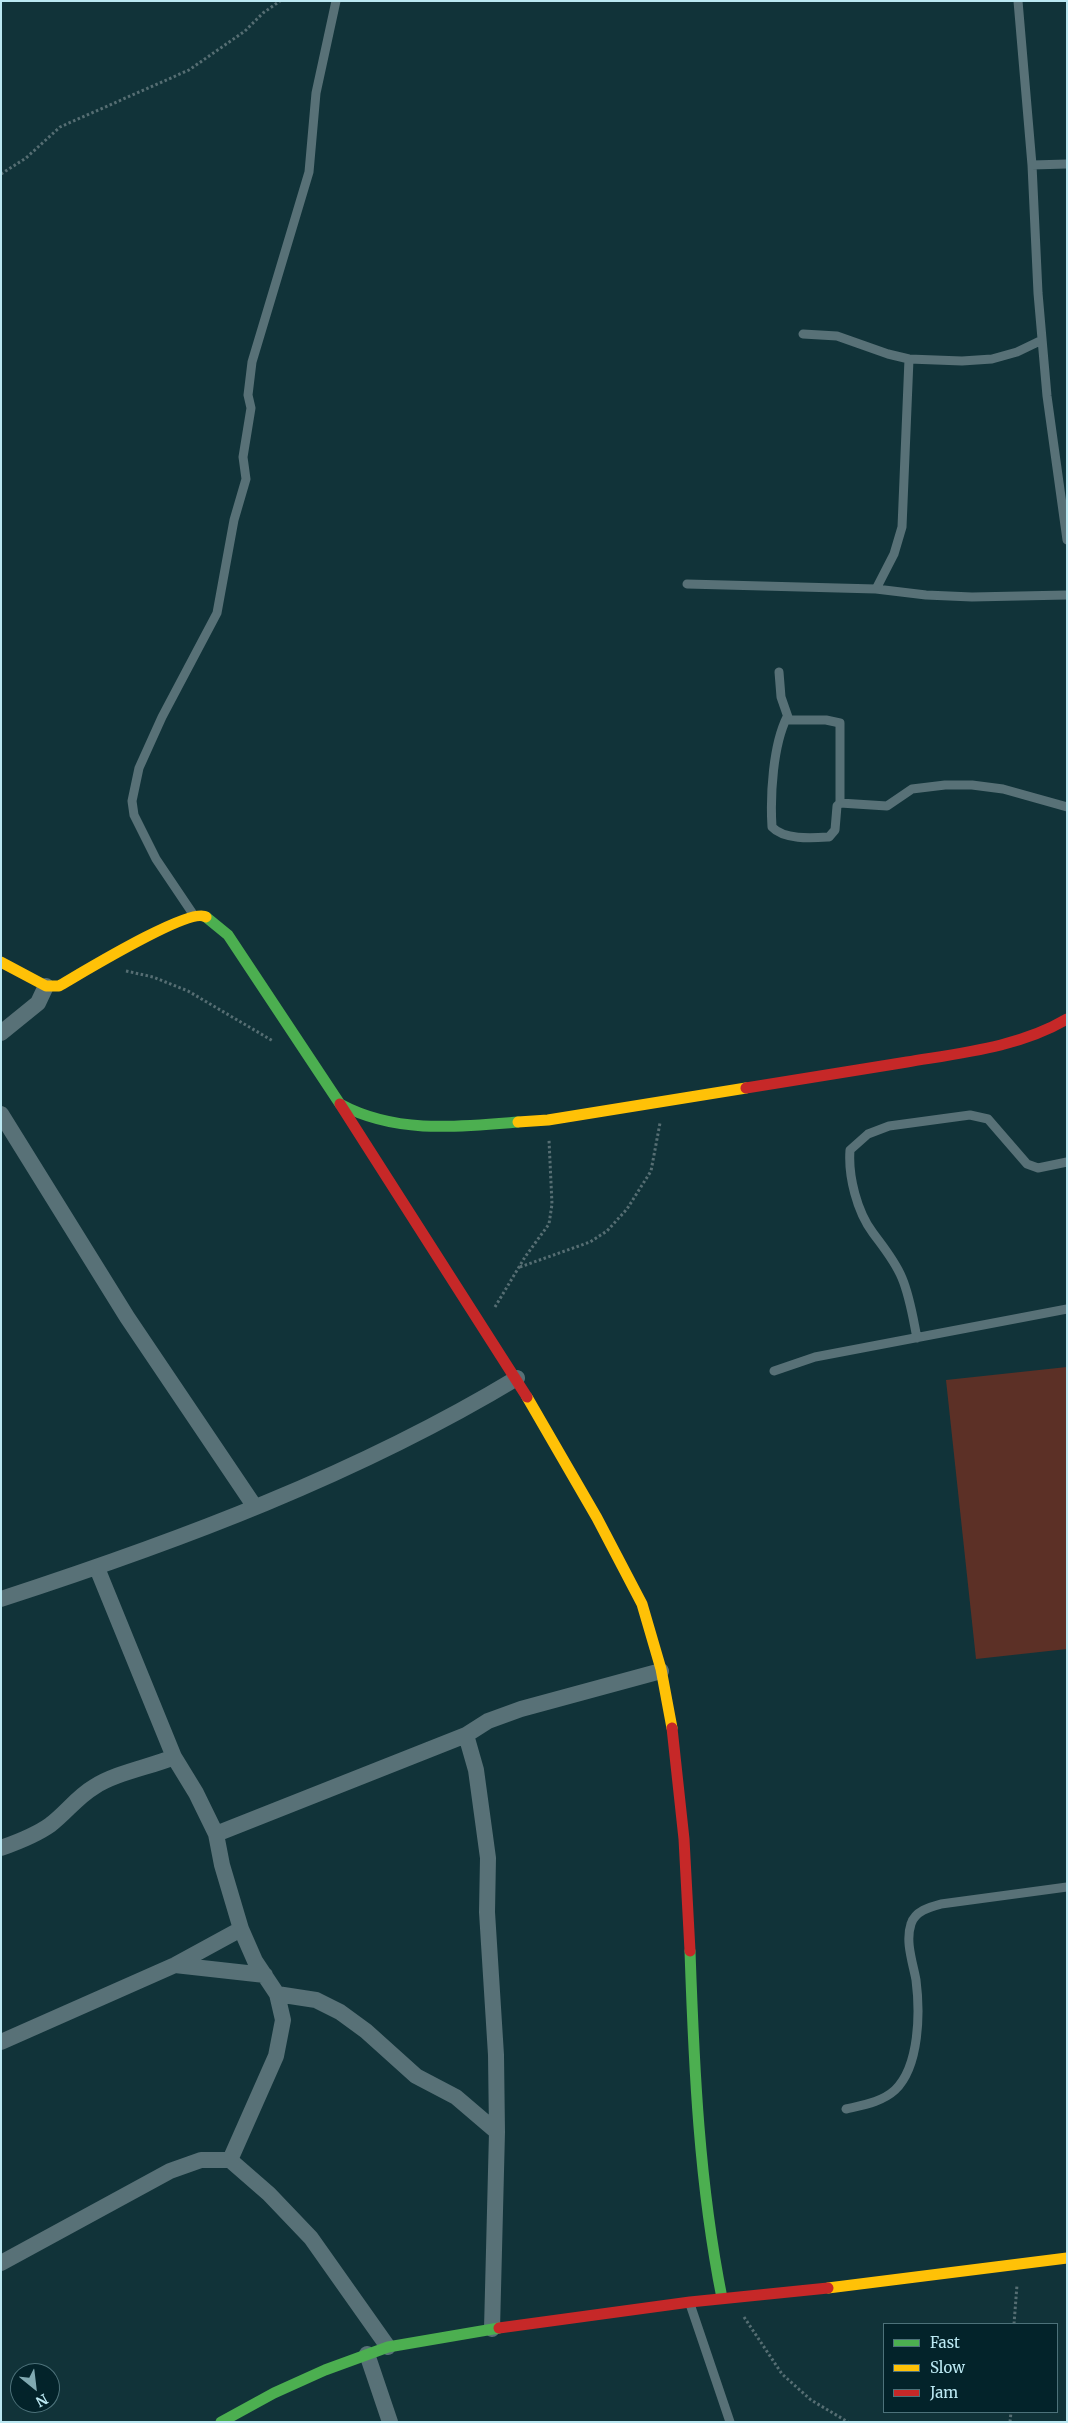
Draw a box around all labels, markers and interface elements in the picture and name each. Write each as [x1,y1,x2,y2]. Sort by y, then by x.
legend [883,2323,1058,2413]
text: Fast [930,2333,960,2352]
text: Slow [930,2358,965,2377]
north arrow [10,2363,60,2413]
text: Jam [930,2383,958,2402]
text: N [33,2390,51,2411]

